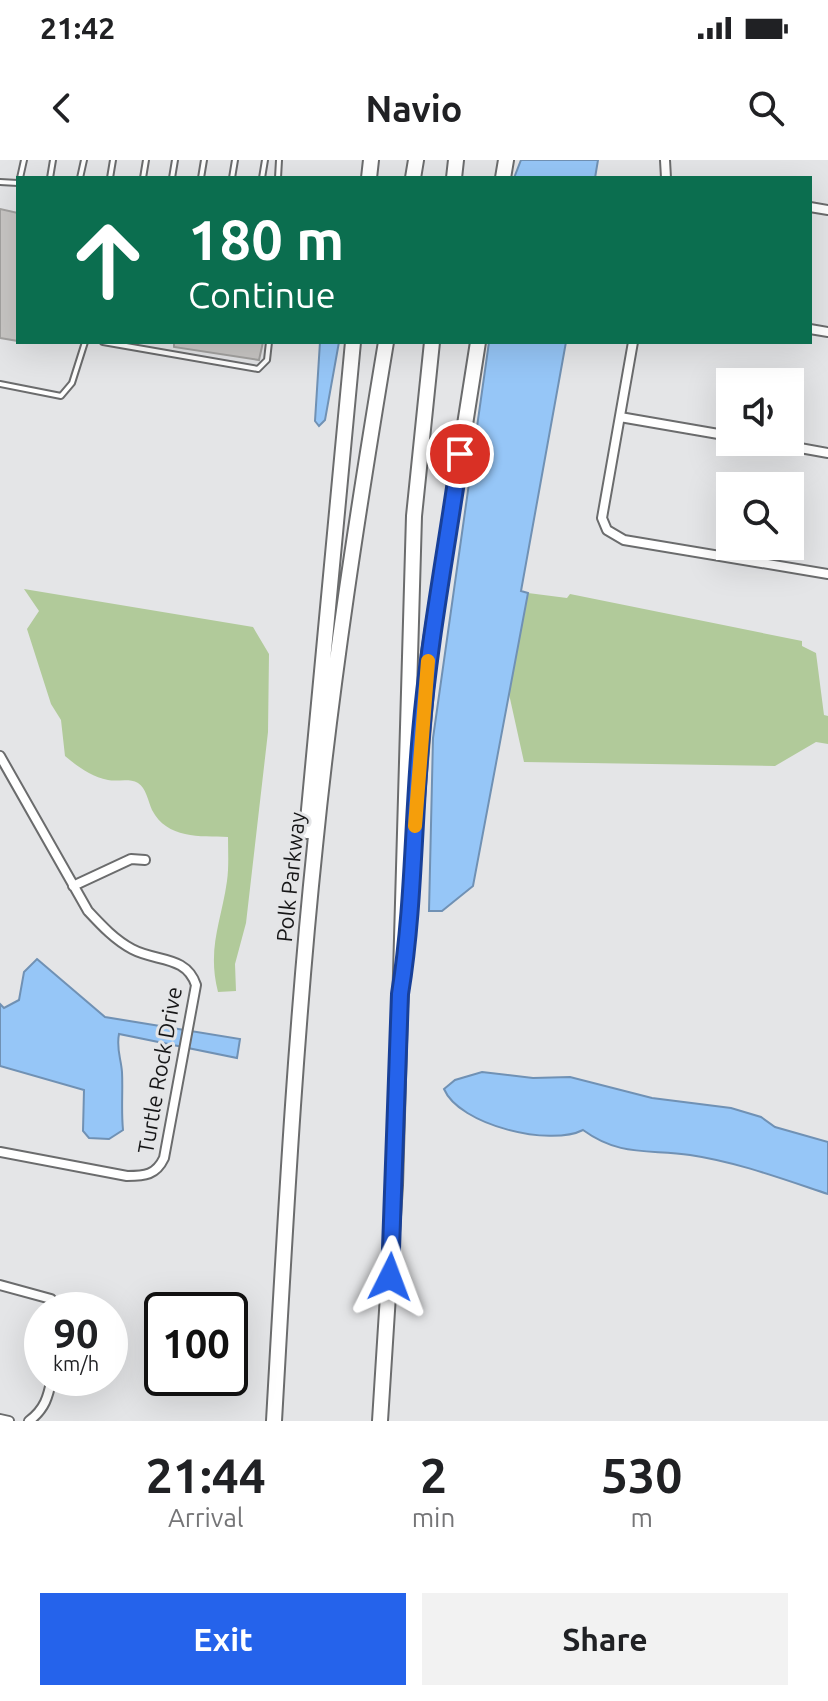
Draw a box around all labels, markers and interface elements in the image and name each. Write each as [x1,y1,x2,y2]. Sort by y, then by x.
text: 21:42 [40,11,115,45]
icon: back [40,86,84,130]
icon: search [744,86,788,130]
text: Navio [366,88,462,129]
icon: ahead [56,208,160,312]
text: 180 m [188,208,344,271]
text: Continue [188,274,336,315]
map controls [716,368,804,560]
button: sound [716,368,804,456]
pin [426,420,494,488]
icon: arrive [438,432,482,476]
button: search [716,472,804,560]
street label: Polk Parkway [271,810,309,943]
street label: Turtle Rock Drive [132,985,186,1155]
position arrow [348,1235,432,1319]
speed limit sign: 100 [144,1292,248,1396]
text: 90 [53,1311,99,1356]
text: km/h [53,1352,99,1375]
text: 21:44 [146,1448,266,1502]
text: 2 [420,1448,447,1502]
text: 530 [601,1448,682,1502]
text: Arrival [168,1503,244,1532]
text: min [412,1503,455,1532]
text: m [630,1503,653,1532]
button: Exit [40,1593,406,1685]
button: Share [422,1593,788,1685]

